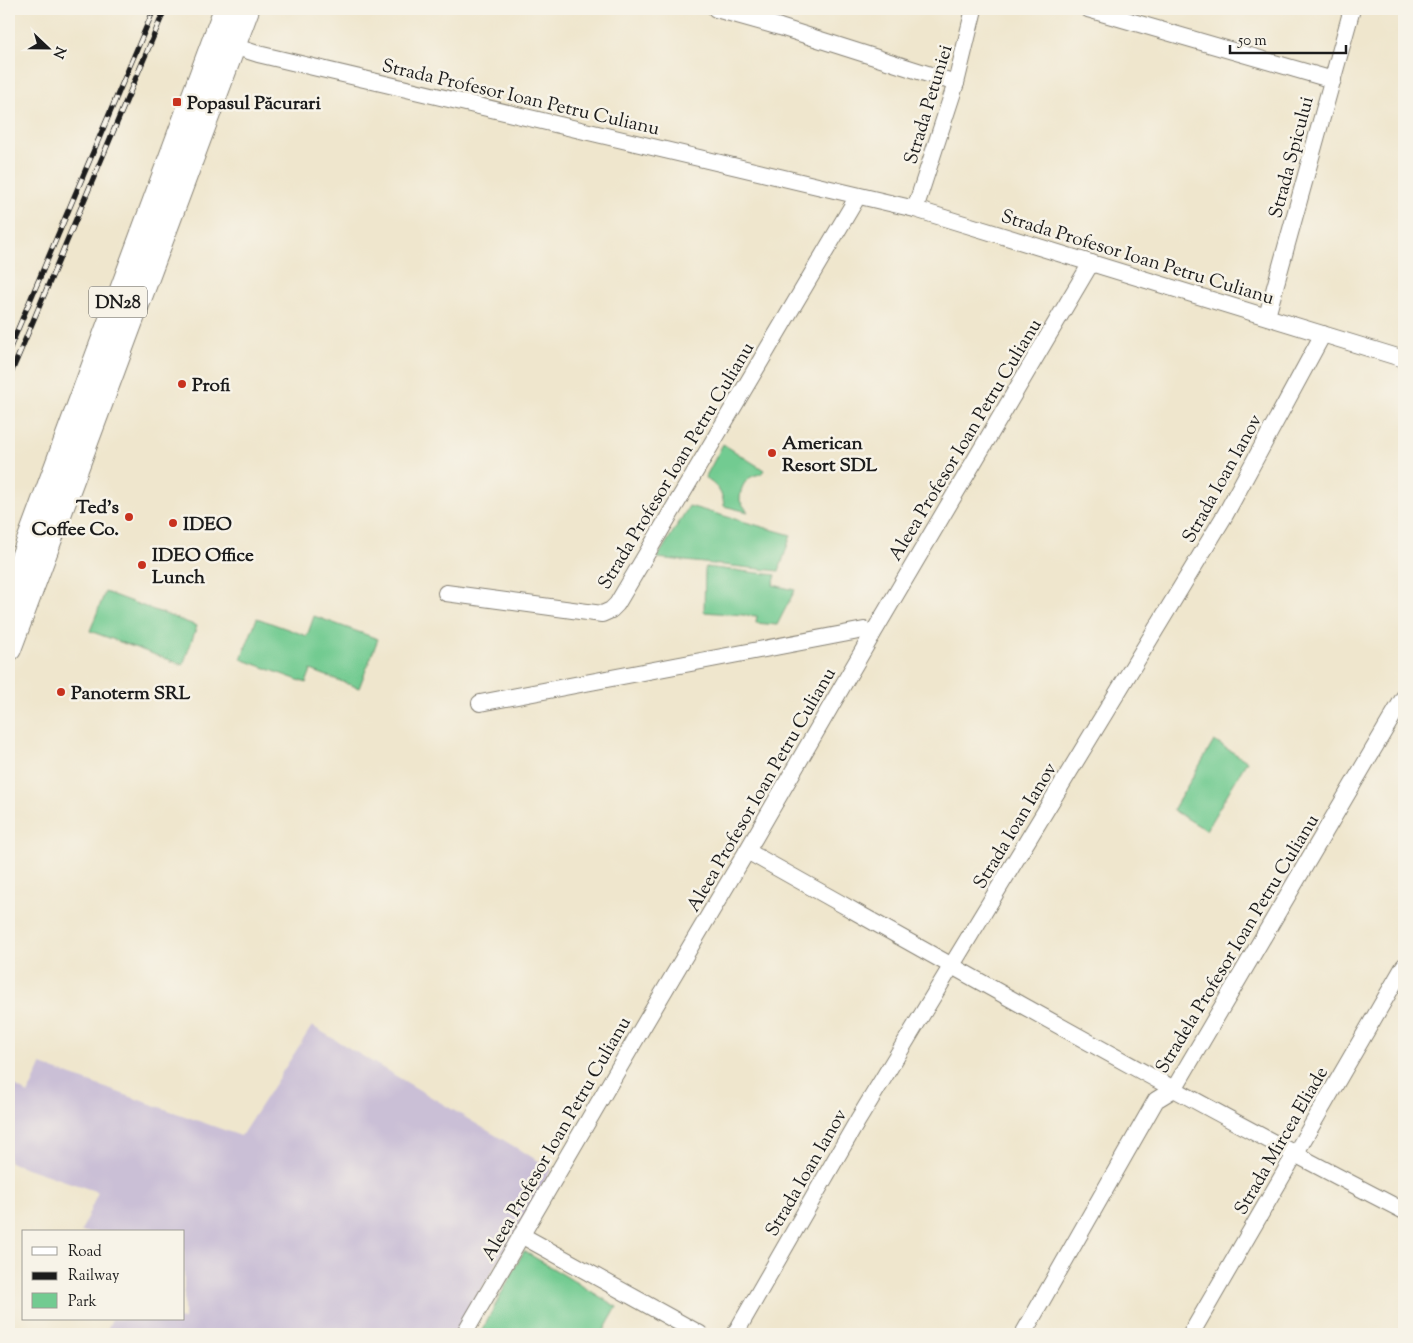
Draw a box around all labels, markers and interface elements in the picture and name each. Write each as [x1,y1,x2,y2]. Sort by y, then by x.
north arrow [22,22,72,72]
scale bar [1230,22,1347,54]
text: 50 m [1237,31,1267,52]
street label: Strada Petuniei [898,42,960,168]
text: N [47,43,70,61]
street label: Strada Profesor Ioan Petru Culianu [379,53,662,144]
place label: Popasul Păcurari [187,91,321,118]
street label: Strada Spicului [1263,94,1322,222]
marker: Popasul Păcurari [171,96,183,108]
street label: Strada Profesor Ioan Petru Culianu [997,204,1277,313]
road number: DN28 [89,286,147,318]
street label: Aleea Profesor Ioan Petru Culianu [883,314,1049,567]
street label: Strada Profesor Ioan Petru Culianu [592,337,762,595]
place label: Profi [192,373,231,400]
marker: Profi [176,378,188,390]
street label: Strada Ioan Ianov [1177,410,1270,548]
place label: American Resort SDL [782,431,878,480]
marker: American Resort SDL [766,447,778,459]
place label: Ted's Coffee Co. [31,495,120,544]
marker: Ted's Coffee Co. [123,511,135,523]
place label: IDEO [183,512,232,539]
marker: IDEO [167,517,179,529]
place label: IDEO Office Lunch [152,543,254,592]
marker: IDEO Office Lunch [136,559,148,571]
street label: Aleea Profesor Ioan Petru Culianu [681,663,843,918]
place label: Panoterm SRL [71,681,191,708]
marker: Panoterm SRL [55,686,67,698]
street label: Strada Ioan Ianov [968,758,1065,895]
street label: Stradela Profesor Ioan Petru Culianu [1150,809,1327,1079]
street label: Aleea Profesor Ioan Petru Culianu [476,1012,638,1267]
street label: Strada Mircea Eliade [1229,1062,1336,1220]
street label: Strada Ioan Ianov [760,1104,855,1242]
legend [22,1230,185,1320]
text: Road [68,1242,102,1263]
text: Railway [68,1266,120,1287]
text: Park [68,1292,97,1313]

